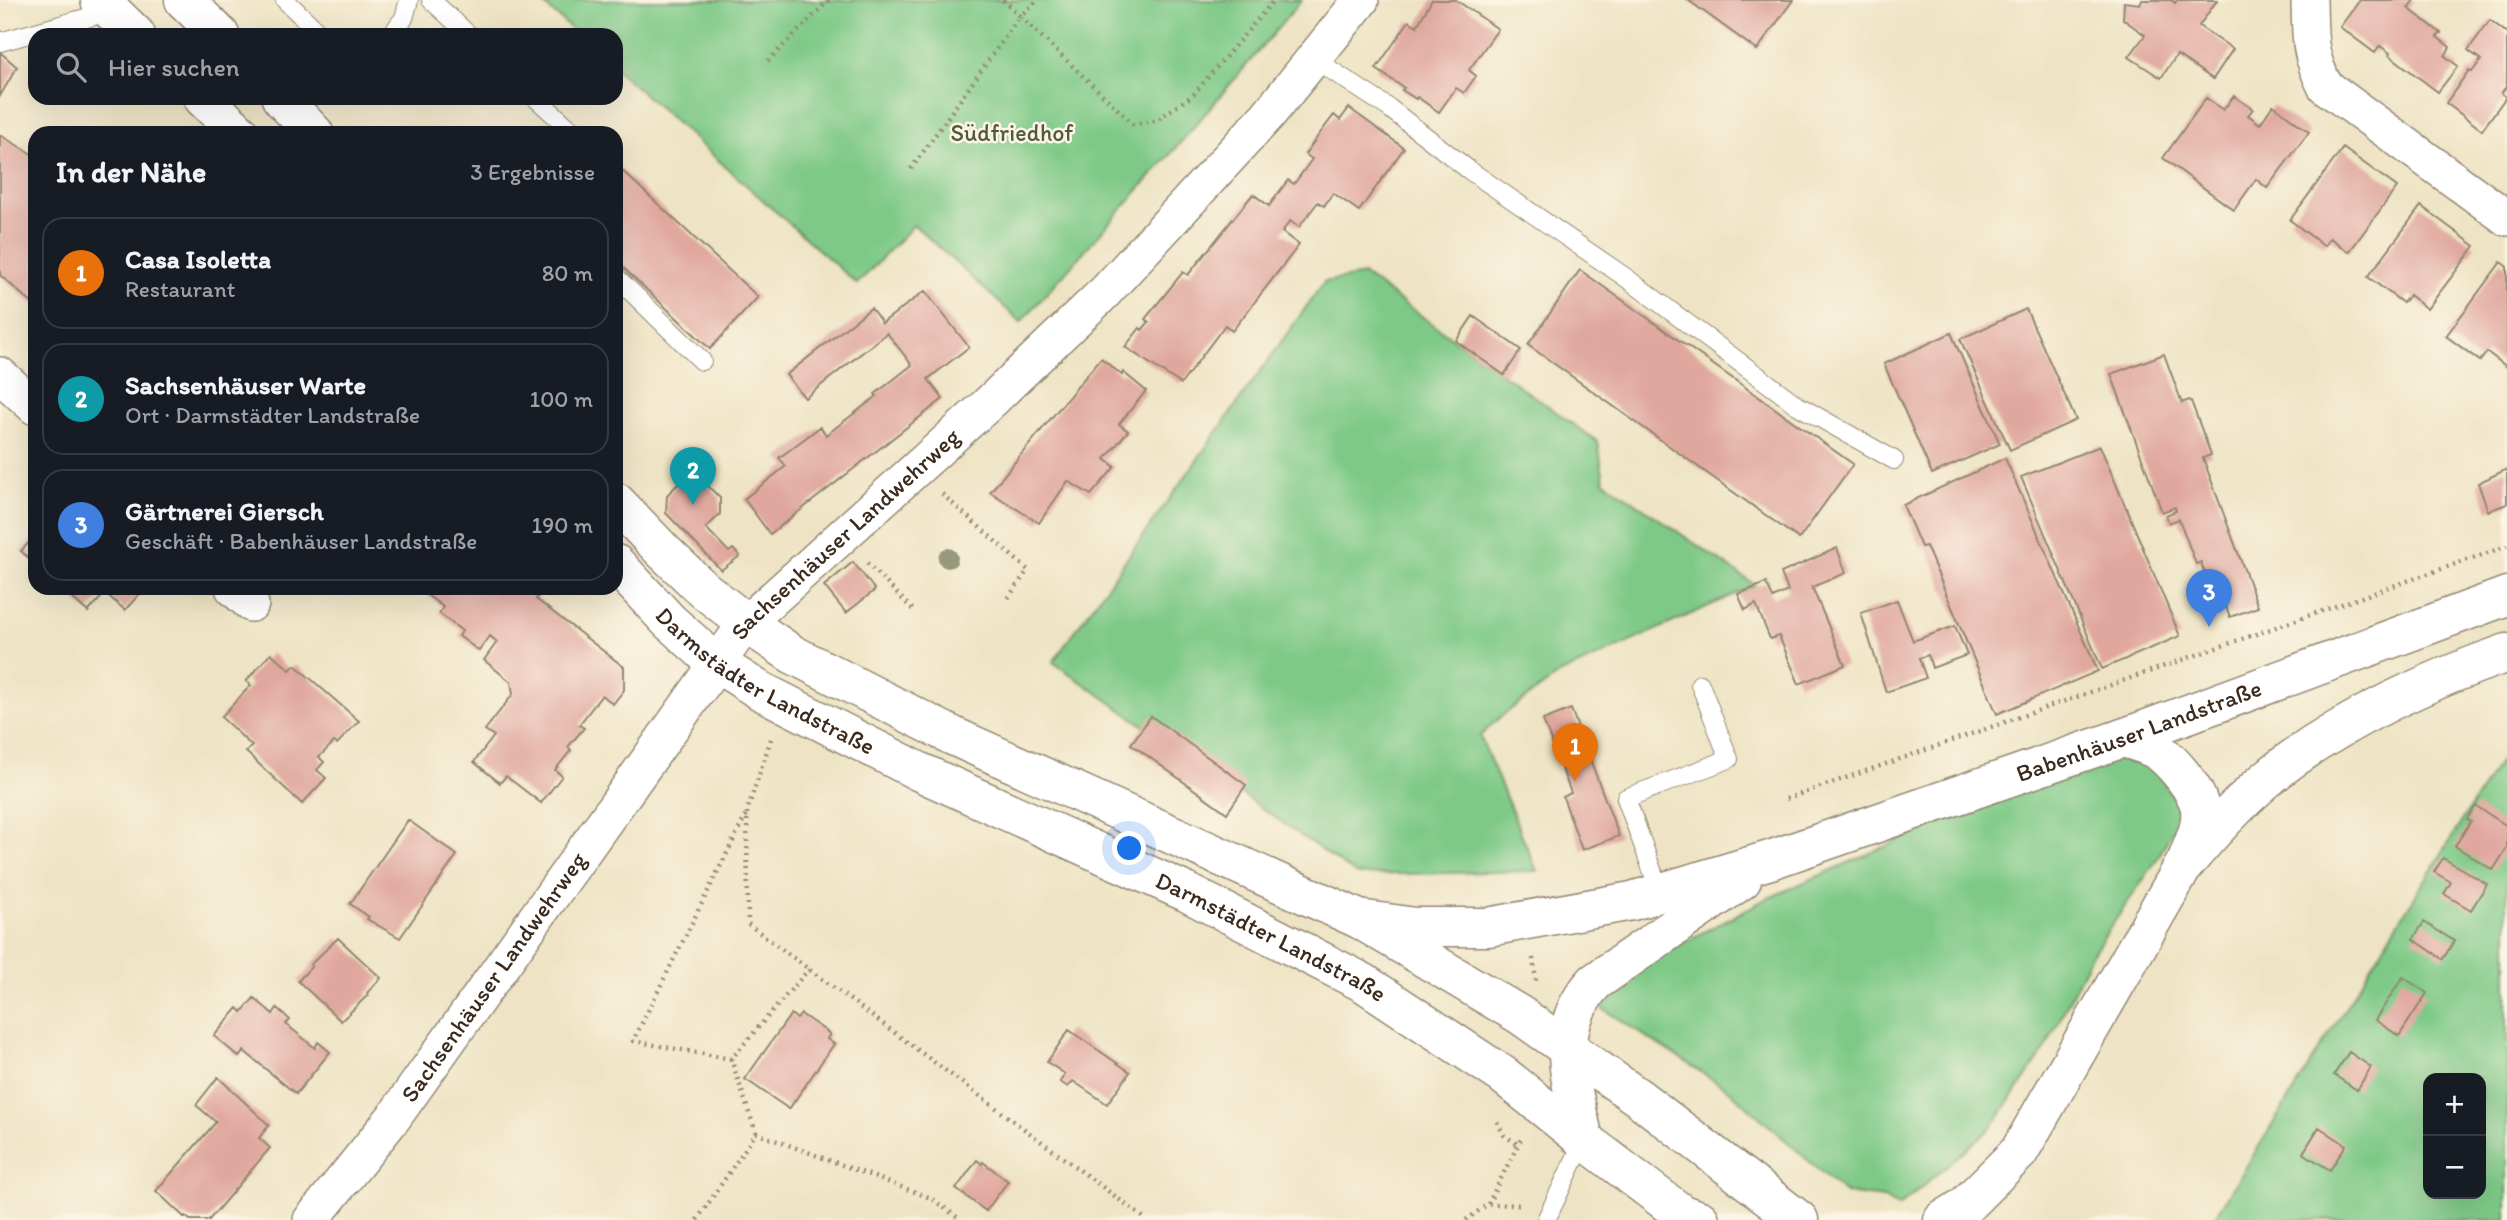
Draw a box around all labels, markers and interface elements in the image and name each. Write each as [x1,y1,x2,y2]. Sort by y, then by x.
search box [28,28,623,105]
icon: search [52,48,90,86]
text: Hier suchen [108,51,240,83]
park label: Südfriedhof [951,118,1074,147]
text: In der Nähe [56,153,206,190]
text: 3 Ergebnisse [470,158,595,186]
text: Casa Isoletta [125,243,271,275]
text: 1 [76,259,86,287]
text: 80 m [542,259,593,287]
text: Restaurant [125,275,235,303]
text: Sachsenhäuser Warte [125,369,366,401]
text: 2 [75,385,87,413]
text: 100 m [529,385,593,413]
text: Ort · Darmstädter Landstraße [125,401,420,429]
street label: Sachsenhäuser Landwehrweg [724,421,966,645]
pin: 2 [670,447,716,505]
text: Gärtnerei Giersch [125,495,324,527]
text: 3 [75,511,87,539]
text: 190 m [532,511,593,539]
text: Geschäft · Babenhäuser Landstraße [125,527,477,555]
pin: 3 [2186,569,2232,627]
street label: Darmstädter Landstraße [649,601,880,761]
street label: Babenhäuser Landstraße [2012,673,2265,788]
pin: 1 [1552,723,1598,781]
your location [1112,831,1146,865]
street label: Sachsenhäuser Landwehrweg [394,846,593,1108]
street label: Darmstädter Landstraße [1151,865,1392,1008]
map controls [2423,1073,2486,1199]
button: + [2423,1073,2486,1136]
button: − [2423,1136,2486,1199]

